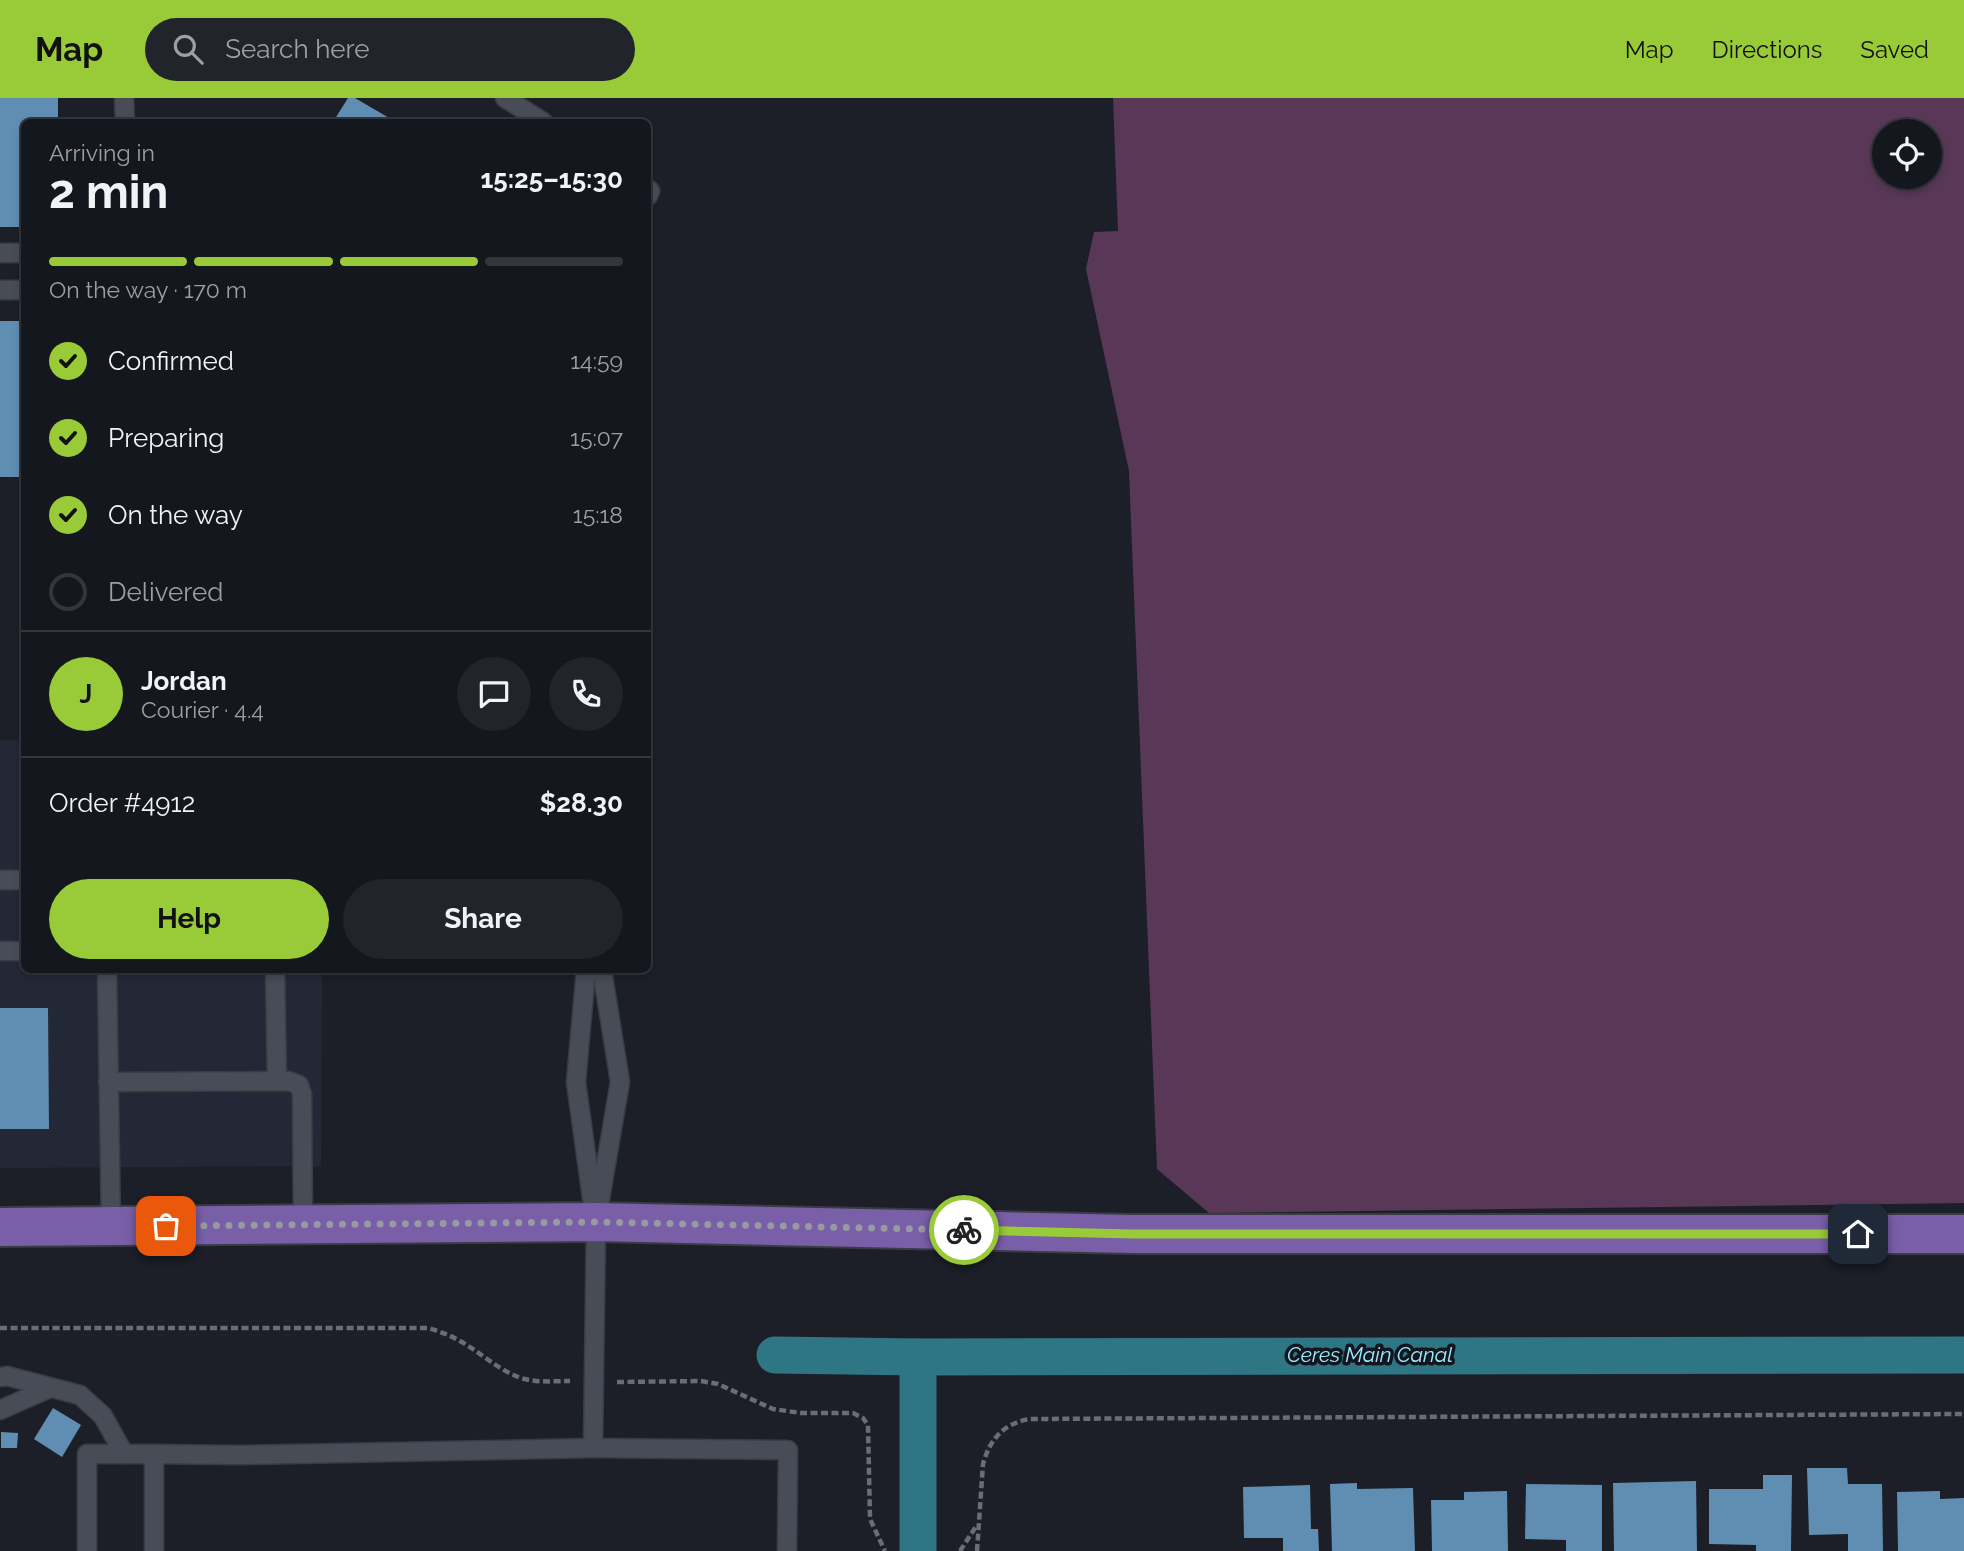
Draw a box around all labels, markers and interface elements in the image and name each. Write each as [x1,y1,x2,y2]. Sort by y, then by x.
search box [145,18,635,81]
text: Map [35,30,103,69]
icon: search [169,30,207,68]
text: Search here [225,34,370,64]
text: Map [1625,35,1674,64]
text: Directions [1712,35,1822,64]
text: Saved [1860,35,1929,64]
map controls [1872,119,1942,189]
button: locate [1872,119,1942,189]
text: Arriving in [49,139,155,166]
text: 15:25–15:30 [480,164,623,194]
text: 2 min [49,165,168,219]
text: On the way · 170 m [49,276,247,303]
icon: check [49,342,87,380]
text: Confirmed [108,346,234,376]
text: 14:59 [570,347,623,374]
icon: check [49,419,87,457]
text: Preparing [108,423,224,453]
text: 15:07 [570,424,623,451]
icon: check [49,496,87,534]
text: On the way [108,500,243,530]
text: 15:18 [573,501,623,528]
text: Delivered [108,577,223,607]
button: chat [457,657,531,731]
button: phone [549,657,623,731]
text: Jordan [141,666,227,696]
text: J [80,679,92,709]
text: Courier · 4.4 [141,696,264,723]
text: Order #4912 [49,788,195,818]
text: $28.30 [540,788,623,818]
button: Help [49,879,329,959]
button: Share [343,879,623,959]
courier [929,1195,999,1265]
pin [136,1196,196,1256]
pin [1828,1204,1888,1264]
icon: bag [147,1207,185,1245]
icon: bike [945,1211,983,1249]
icon: home [1839,1215,1877,1253]
water label: Ceres Main Canal [1287,1342,1453,1367]

